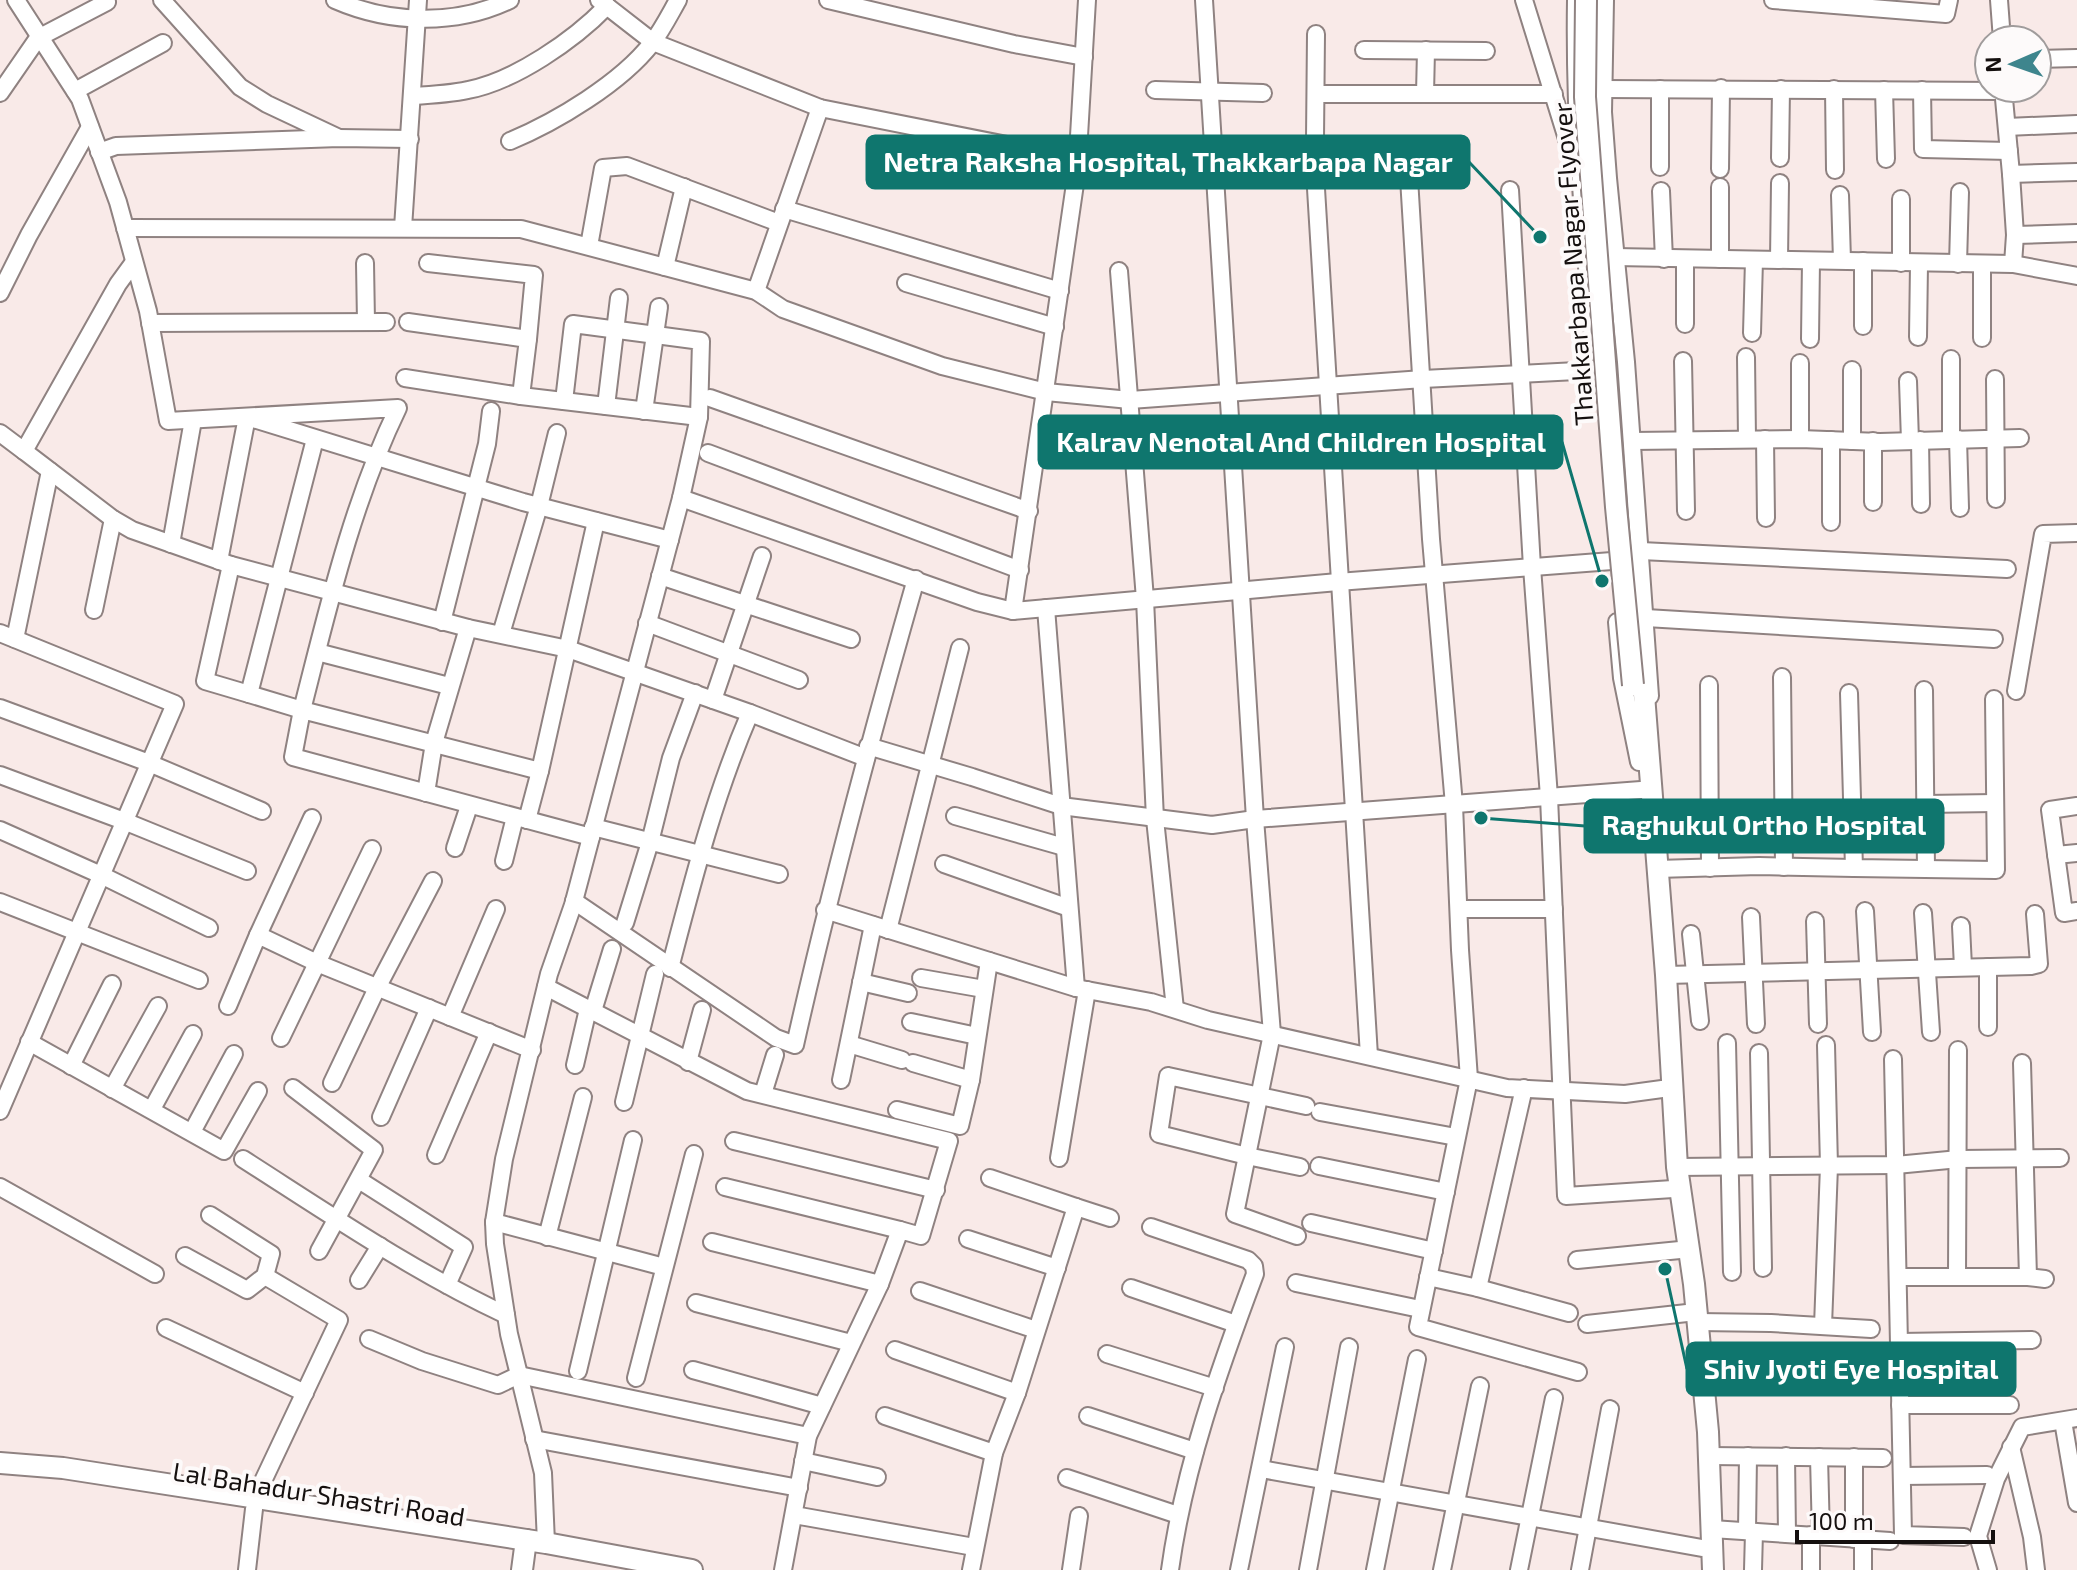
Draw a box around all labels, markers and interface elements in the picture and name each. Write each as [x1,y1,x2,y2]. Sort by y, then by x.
north arrow [1973,24,2053,104]
text: N [1979,56,2005,73]
street label: Thakkarbapa Nagar Flyover [1545,101,1599,427]
callout: Netra Raksha Hospital, Thakkarbapa Nagar [867,136,1469,188]
text: Netra Raksha Hospital, Thakkarbapa Nagar [883,144,1453,178]
callout: Kalrav Nenotal And Children Hospital [1039,416,1562,468]
text: Kalrav Nenotal And Children Hospital [1056,424,1547,458]
callout: Raghukul Ortho Hospital [1585,800,1943,852]
text: Raghukul Ortho Hospital [1602,807,1927,841]
callout: Shiv Jyoti Eye Hospital [1687,1343,2015,1395]
text: Shiv Jyoti Eye Hospital [1704,1351,1999,1385]
street label: Lal Bahadur Shastri Road [171,1455,467,1531]
scale bar [1797,1494,1993,1544]
text: 100 m [1809,1506,1874,1535]

